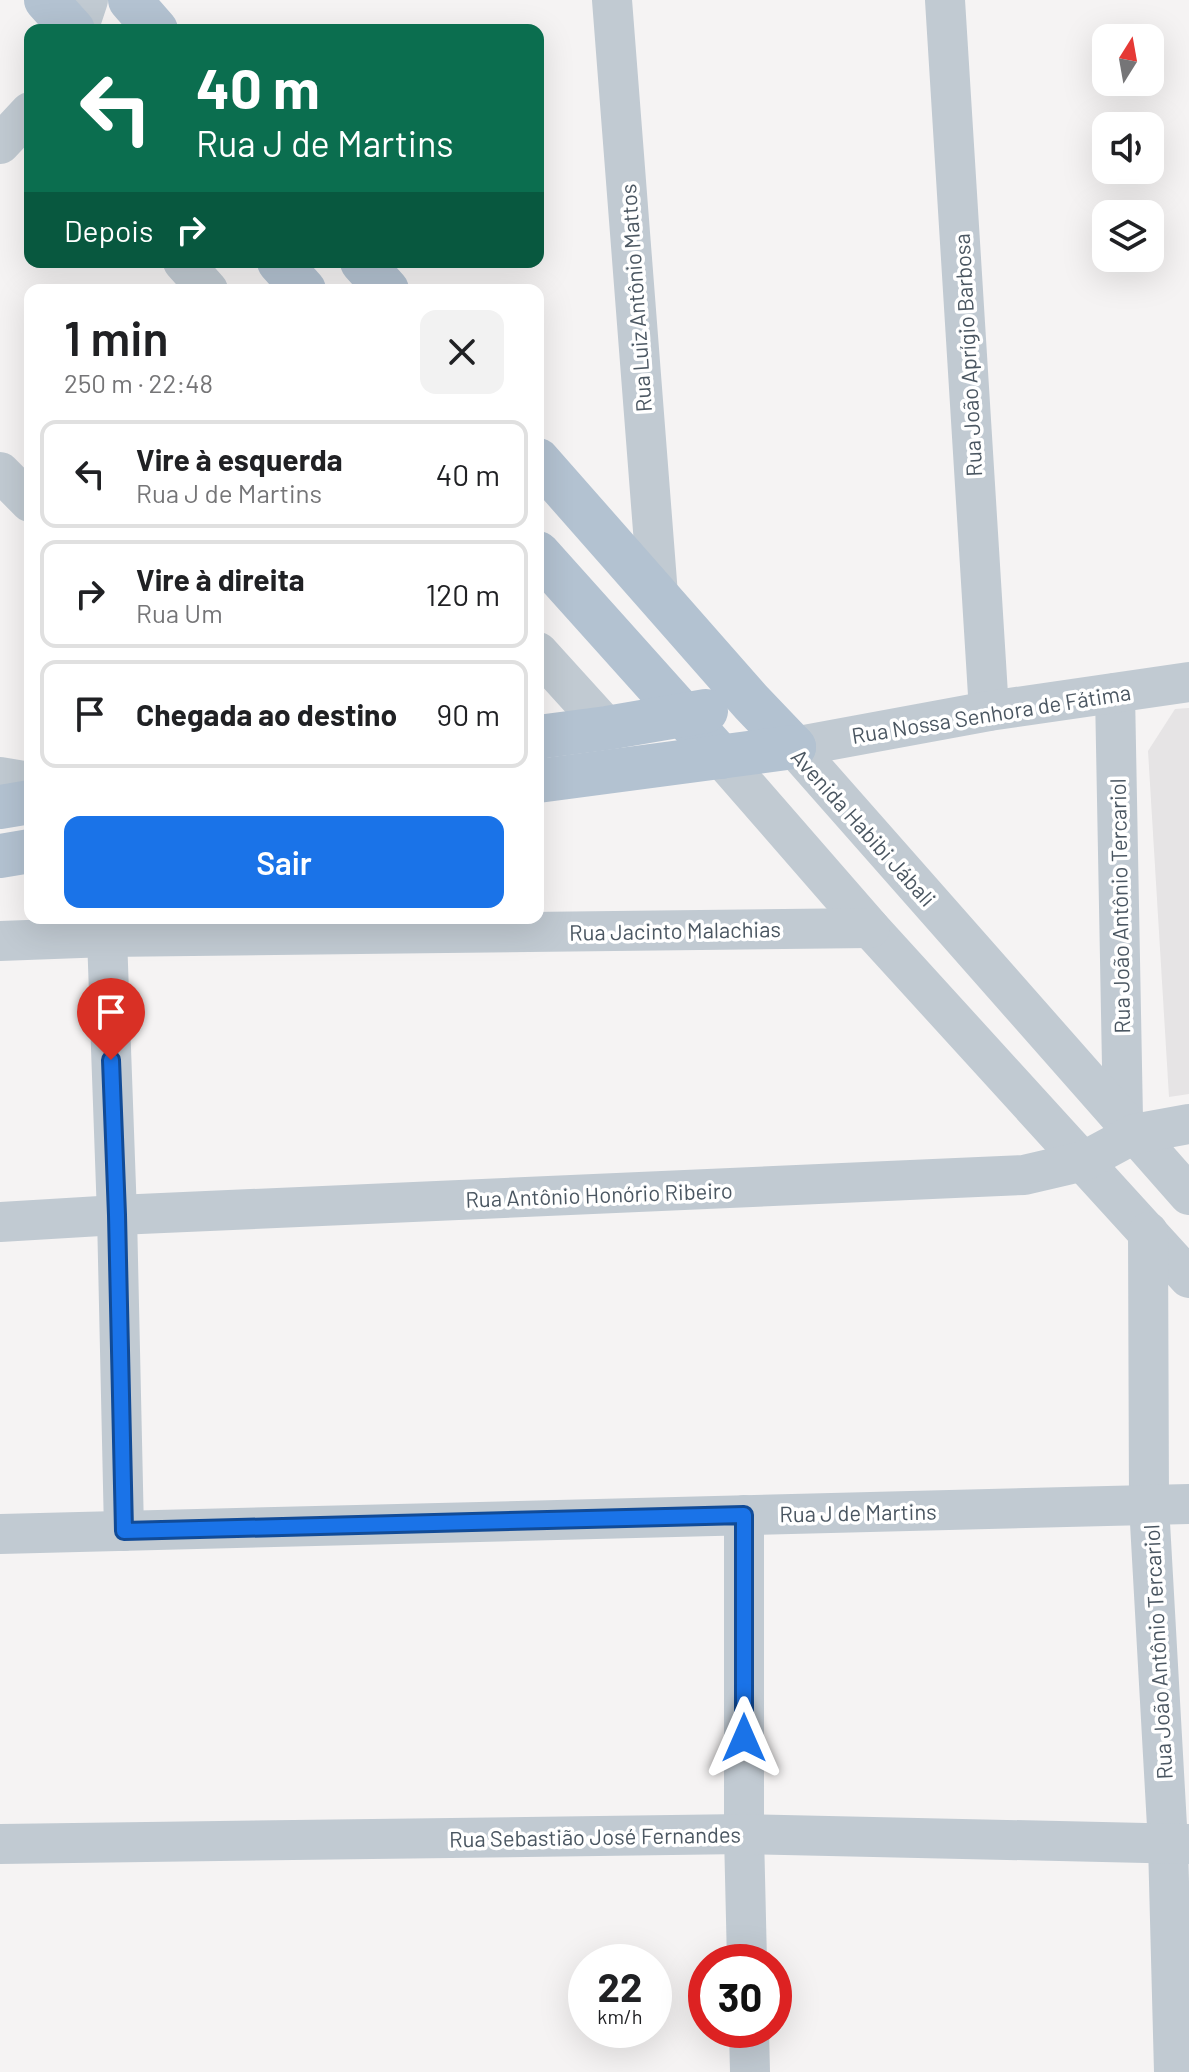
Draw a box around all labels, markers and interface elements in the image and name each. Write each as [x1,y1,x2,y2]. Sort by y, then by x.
north arrow [1092,24,1164,96]
map controls [1092,24,1164,272]
text: 40 m [196,53,320,120]
icon: left [64,56,168,160]
button: sound [1092,112,1164,184]
text: Rua J de Martins [196,121,454,164]
street label: Rua Luiz Antônio Mattos [614,183,656,413]
button: layers [1092,200,1164,272]
icon: right [169,208,213,252]
text: Depois [64,212,153,248]
street label: Rua João Aprígio Barbosa [948,233,986,477]
text: 1 min [64,308,169,366]
button: close [420,310,504,394]
text: 250 m · 22:48 [64,367,213,398]
text: Vire à esquerda [136,441,343,477]
icon: left [68,452,112,496]
text: 40 m [436,456,500,492]
text: Rua J de Martins [136,477,322,508]
text: Vire à direita [136,561,305,597]
icon: right [68,572,112,616]
text: 120 m [426,576,500,612]
text: Rua Um [136,597,223,628]
street label: Rua Nossa Senhora de Fátima [850,678,1132,748]
icon: arrive [68,692,112,736]
text: Chegada ao destino [136,696,397,732]
text: 90 m [437,696,500,732]
street label: Avenida Habibi Jábali [787,743,941,911]
street label: Rua João Antônio Tercariol [1104,778,1134,1034]
button: Sair [64,816,504,908]
street label: Rua Jacinto Malachias [569,915,781,945]
pin [77,978,145,1060]
icon: arrive [89,990,133,1034]
street label: Rua Antônio Honório Ribeiro [465,1176,733,1212]
street label: Rua J de Martins [779,1498,937,1526]
street label: Rua João Antônio Tercariol [1137,1524,1177,1780]
position arrow [702,1696,786,1780]
street label: Rua Sebastião José Fernandes [449,1820,741,1852]
speed limit sign: 30 [688,1944,792,2048]
text: 22 [598,1962,642,2010]
text: km/h [597,2004,643,2028]

